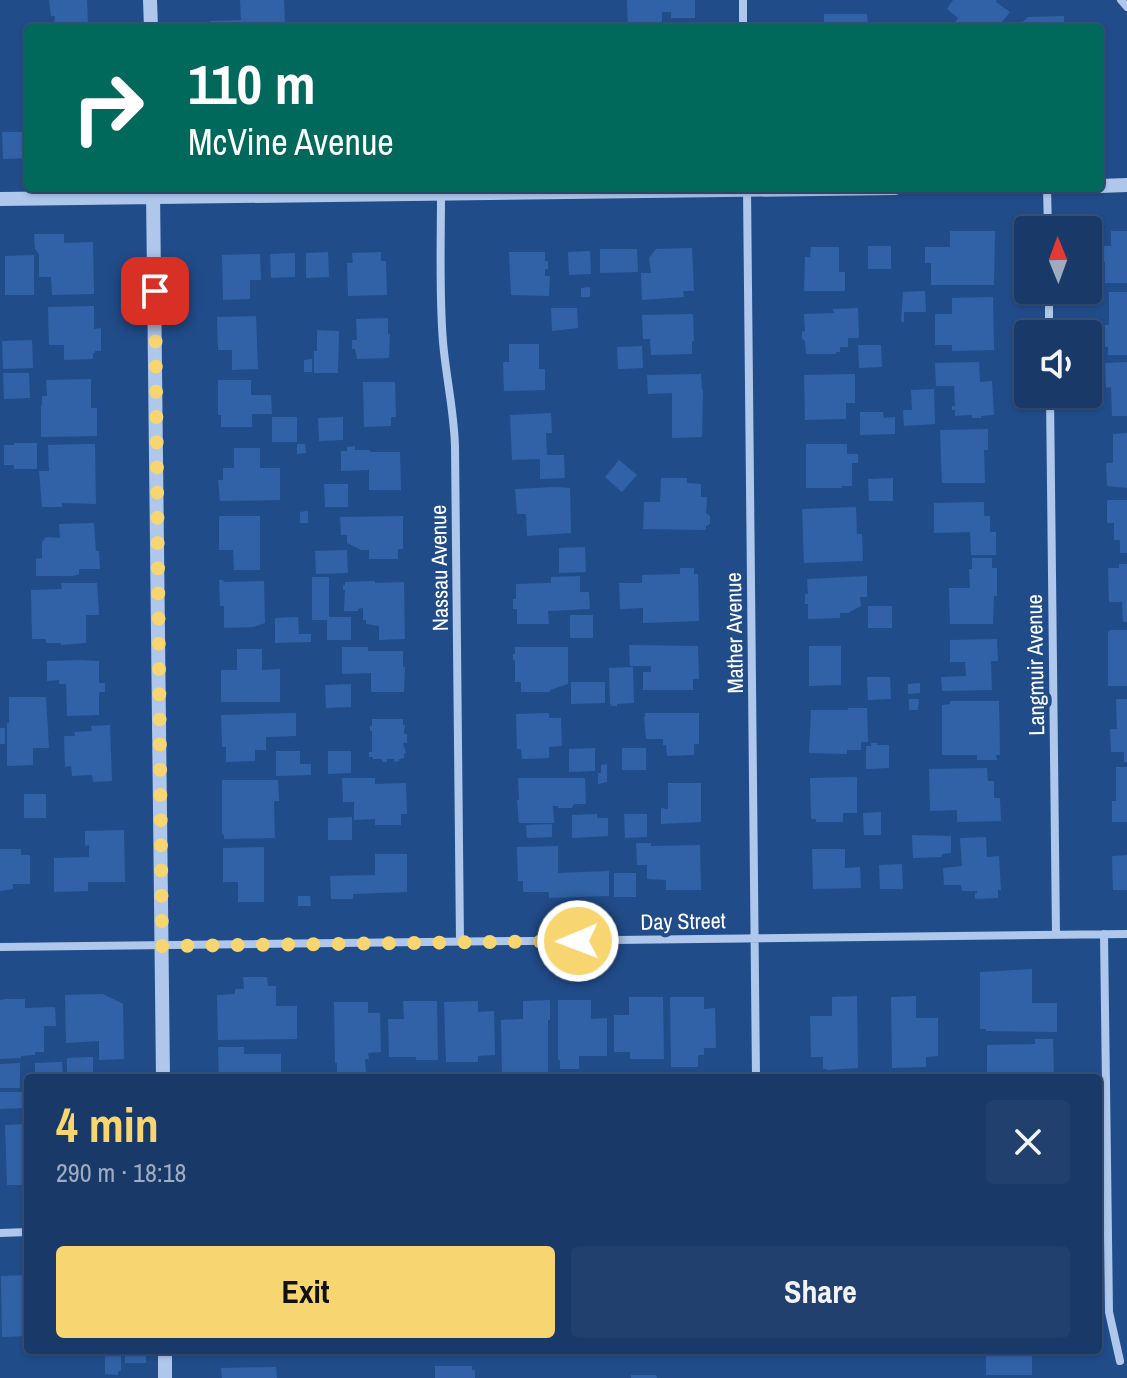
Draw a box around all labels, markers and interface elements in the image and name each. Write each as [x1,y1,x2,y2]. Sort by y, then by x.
text: 110 m [188,46,316,121]
icon: right [56,56,160,160]
text: McVine Avenue [188,118,394,166]
north arrow [1014,216,1102,304]
map controls [1014,216,1102,408]
pin [121,257,189,325]
icon: arrive [133,269,177,313]
button: sound [1014,320,1102,408]
street label: Nassau Avenue [423,505,455,631]
street label: Mather Avenue [718,572,750,694]
street label: Langmuir Avenue [1019,594,1051,736]
position arrow [536,899,620,983]
street label: Day Street [640,905,726,937]
text: 4 min [56,1092,159,1157]
button: close [986,1100,1070,1184]
text: 290 m · 18:18 [56,1155,186,1190]
button: Exit [56,1246,555,1338]
button: Share [571,1246,1070,1338]

